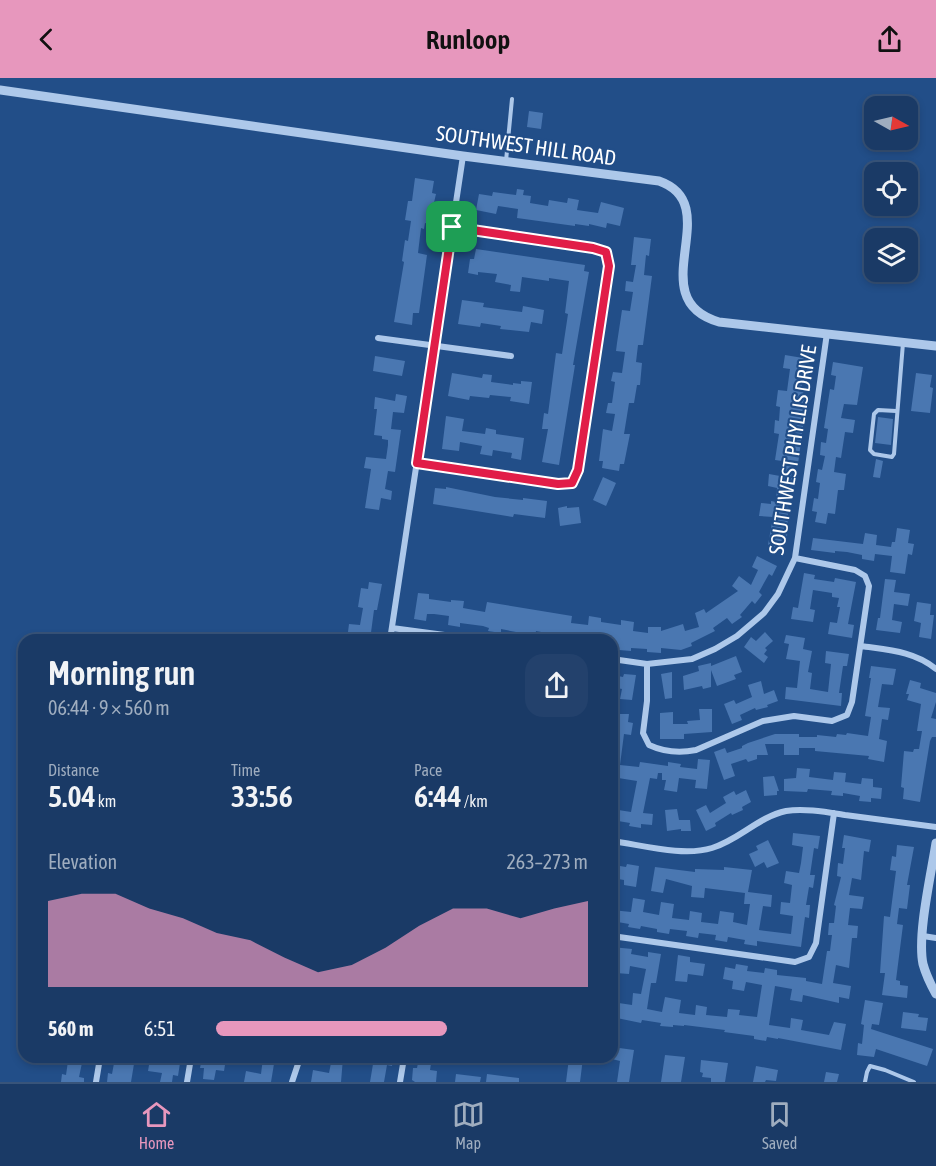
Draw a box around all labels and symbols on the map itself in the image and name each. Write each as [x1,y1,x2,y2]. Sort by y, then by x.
north arrow [864,96,918,150]
street label: SOUTHWEST HILL ROAD [435,121,618,170]
pin [426,201,477,252]
street label: SOUTHWEST PHYLLIS DRIVE [764,343,820,556]

